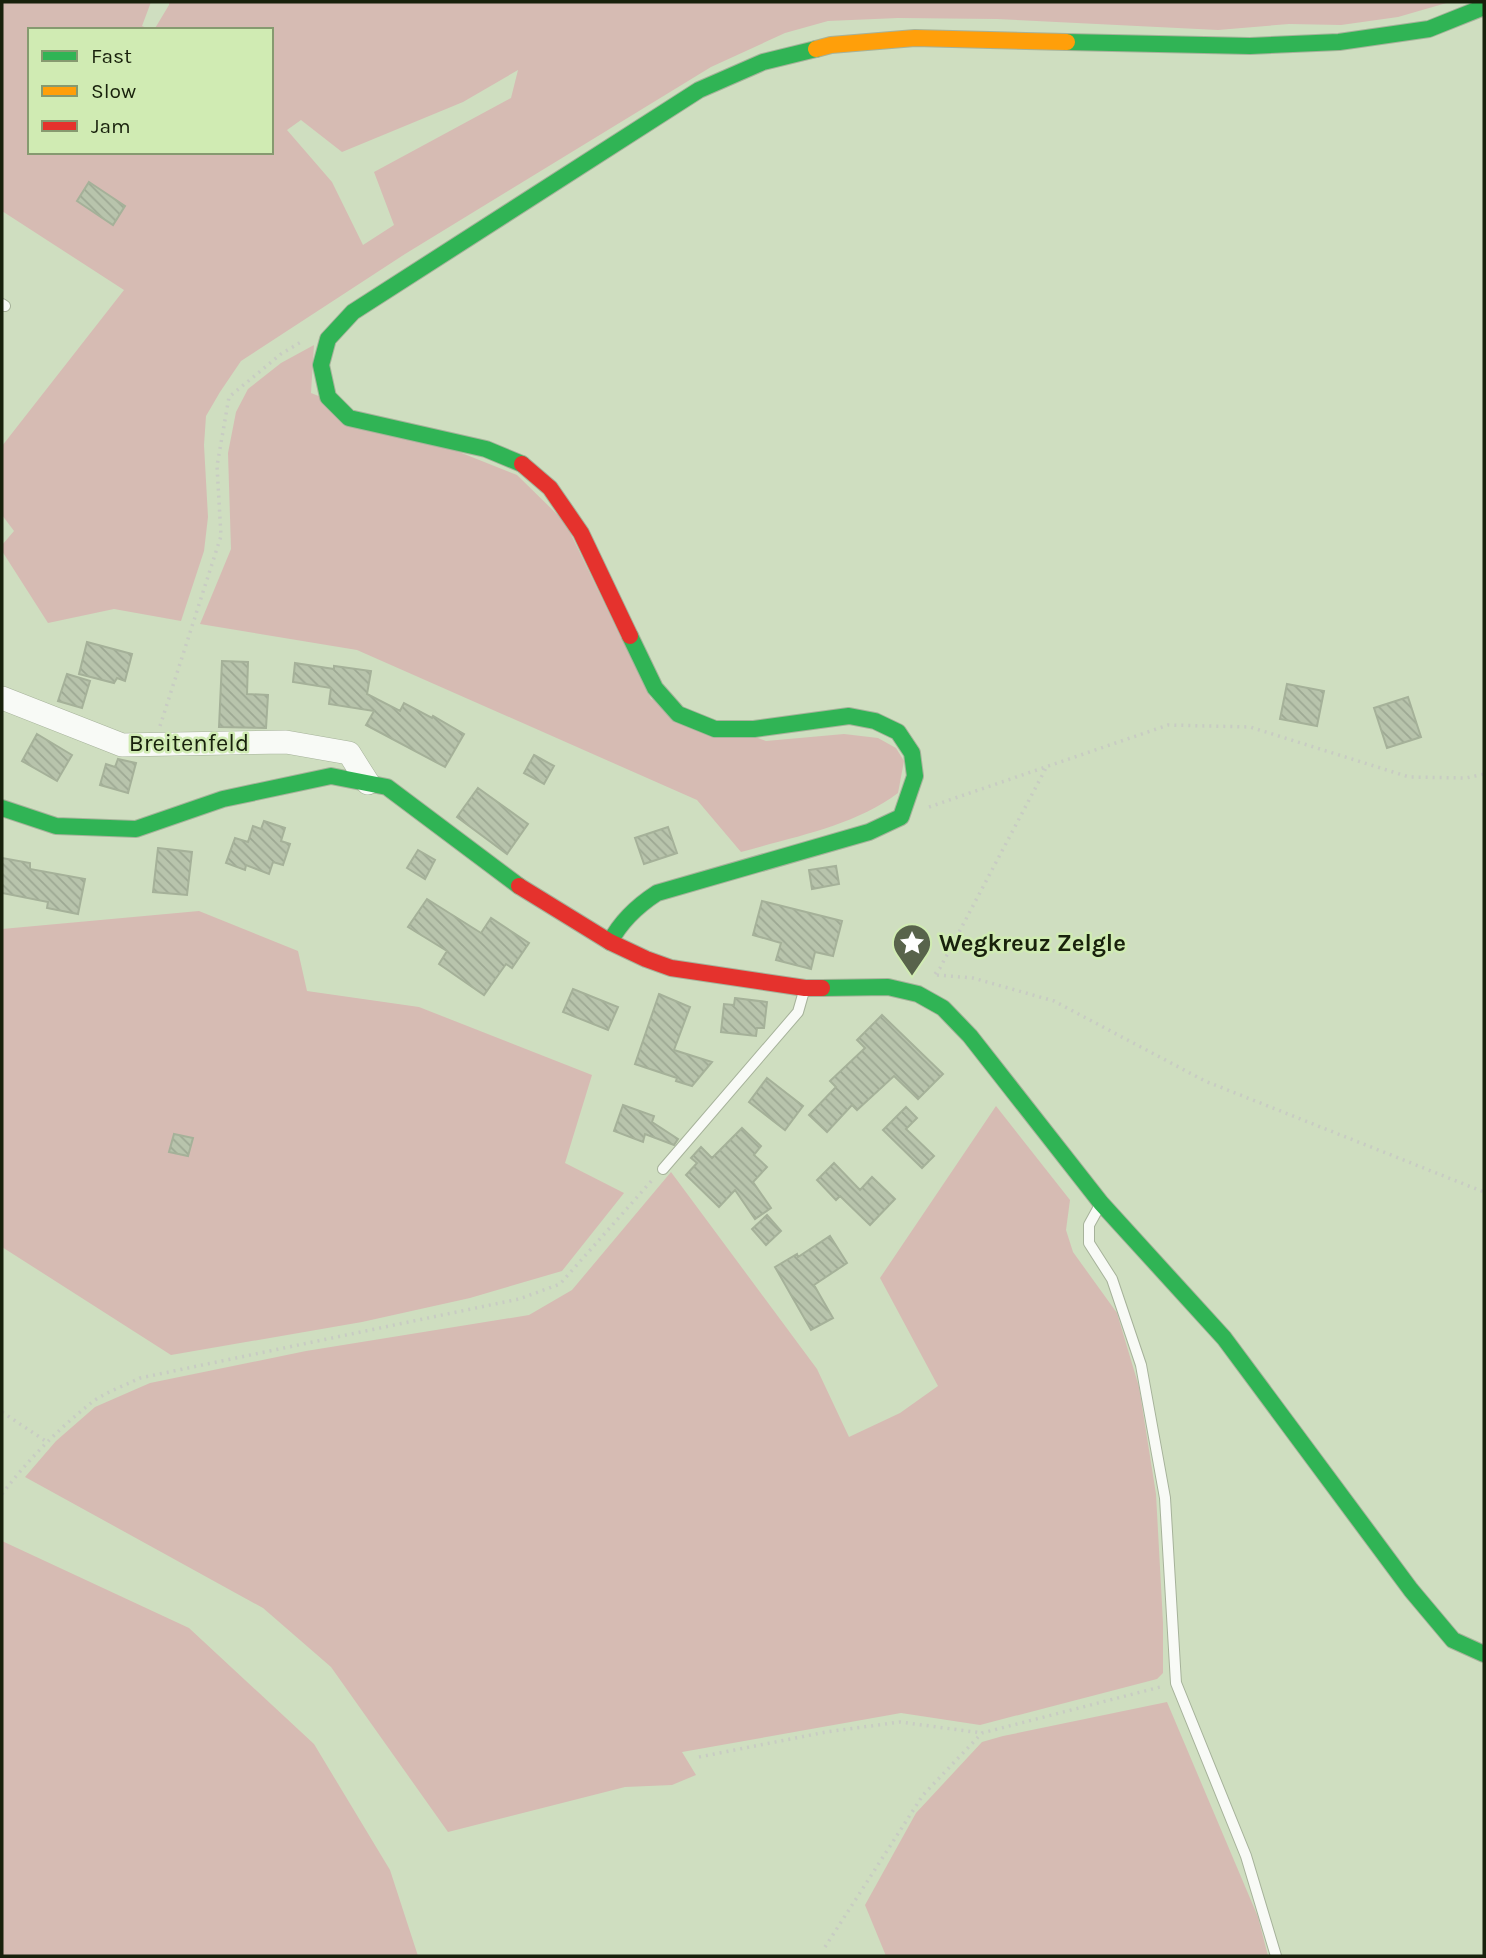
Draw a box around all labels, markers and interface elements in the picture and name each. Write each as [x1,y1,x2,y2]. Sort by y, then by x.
legend [28,28,273,154]
text: Fast [91,44,132,68]
text: Slow [91,79,136,103]
text: Jam [91,114,131,138]
street label: Breitenfeld [129,729,249,757]
place icon: Wegkreuz Zelgle [891,922,933,977]
place label: Wegkreuz Zelgle [939,929,1126,957]

